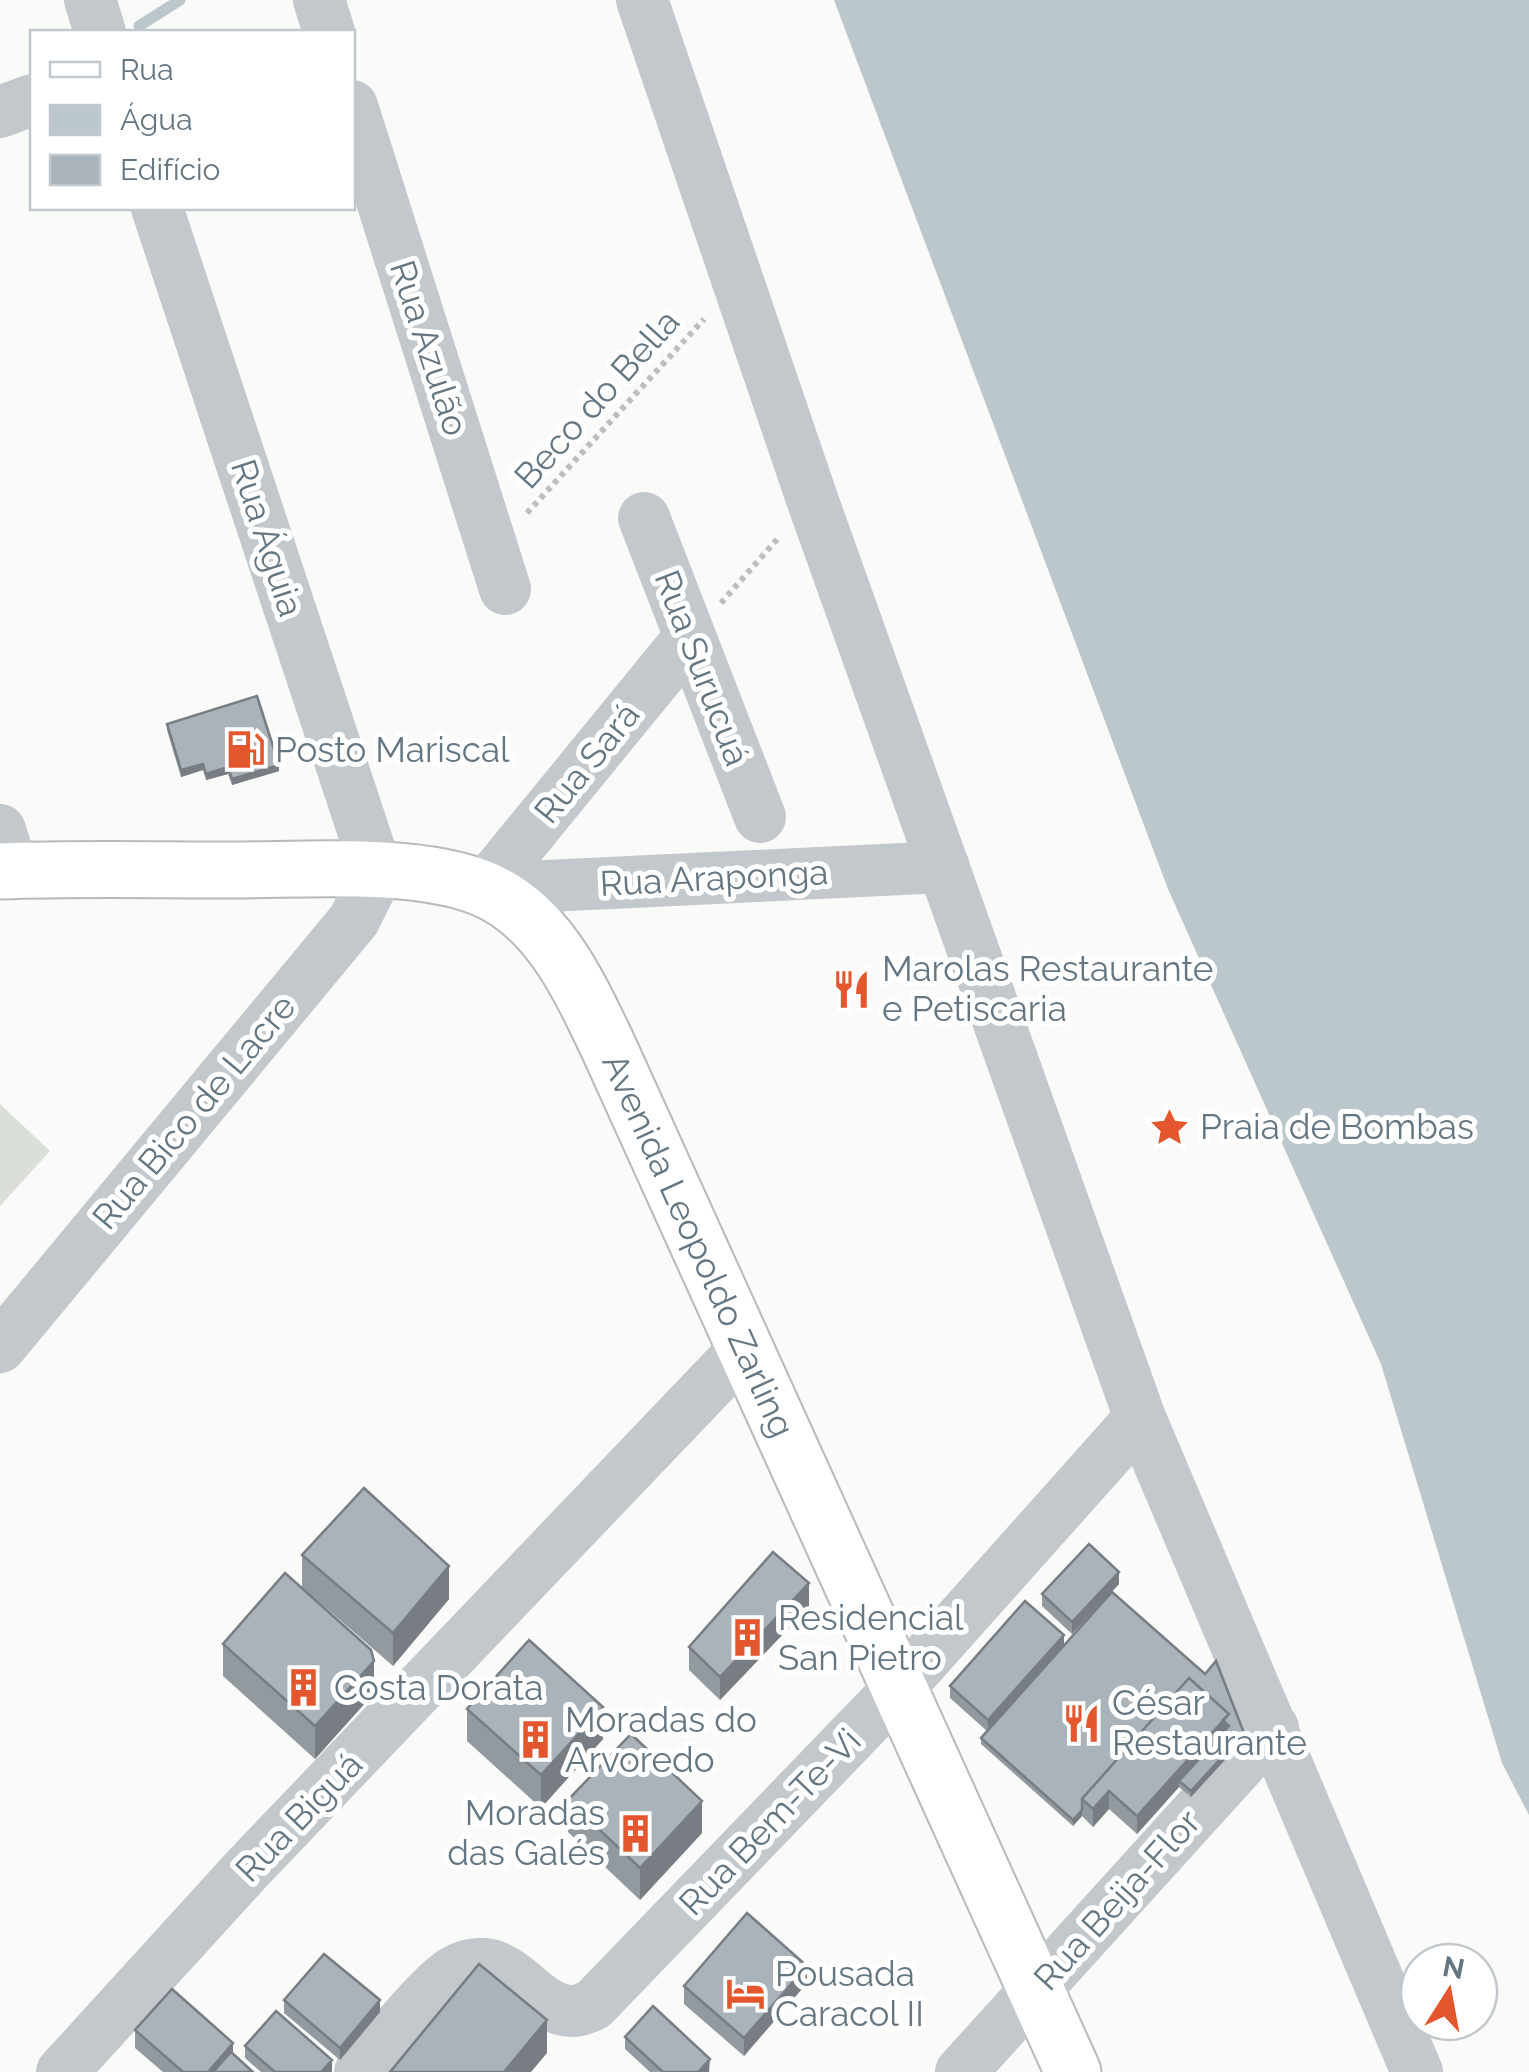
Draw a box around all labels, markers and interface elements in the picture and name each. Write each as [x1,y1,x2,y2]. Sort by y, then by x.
legend [30,30,355,210]
text: Rua [120,52,174,87]
text: Água [120,102,193,137]
text: Edifício [120,152,220,187]
street label: Rua Azulão [382,255,477,440]
street label: Beco do Bella [506,301,688,496]
street label: Rua Águia [223,454,312,621]
street label: Rua Surucuá [646,565,758,771]
street label: Rua Sará [526,694,648,831]
fuel station icon: Posto Mariscal [224,729,266,771]
place label: Posto Mariscal [275,729,510,770]
street label: Rua Araponga [599,851,829,904]
place label: Marolas Restaurante e Petiscaria [882,948,1213,1029]
restaurant icon: Marolas Restaurante e Petiscaria [831,968,873,1010]
street label: Rua Bico de Lacre [84,986,304,1237]
street label: Avenida Leopoldo Zarling [594,1047,803,1443]
place icon: Praia de Bombas [1149,1106,1191,1148]
place label: Praia de Bombas [1200,1106,1474,1147]
place label: Residencial San Pietro [778,1597,964,1678]
building icon: Residencial San Pietro [727,1617,769,1659]
building icon: Costa Dorata [283,1667,325,1709]
place label: Costa Dorata [334,1667,543,1708]
place label: César Restaurante [1112,1682,1307,1763]
place label: Moradas do Arvoredo [565,1699,757,1780]
restaurant icon: César Restaurante [1061,1702,1103,1744]
building icon: Moradas do Arvoredo [514,1719,556,1761]
street label: Rua Bem-Te-Vi [671,1720,869,1923]
street label: Rua Biguá [227,1743,370,1890]
place label: Moradas das Galés [447,1792,605,1873]
street label: Rua Beija-Flor [1025,1801,1208,1998]
building icon: Moradas das Galés [614,1812,656,1854]
north arrow [1399,1942,1499,2042]
text: N [1440,1950,1467,1986]
place label: Pousada Caracol II [775,1953,924,2034]
hotel icon: Pousada Caracol II [724,1973,766,2015]

